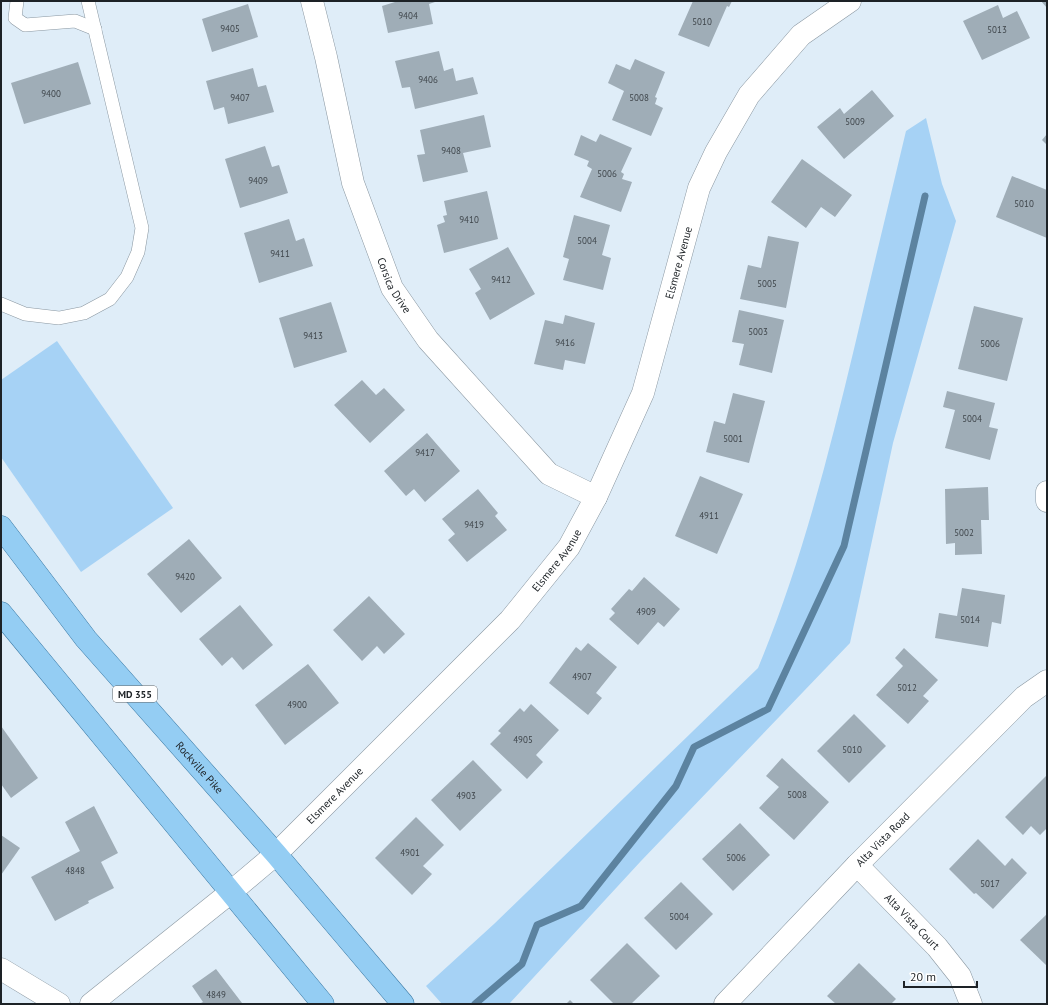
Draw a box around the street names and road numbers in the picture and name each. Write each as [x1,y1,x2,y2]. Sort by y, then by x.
street label: Elsmere Avenue [662,224,695,301]
street label: Corsica Drive [374,255,415,316]
street label: Elsmere Avenue [529,526,585,594]
road number: MD 355 [113,686,157,702]
street label: Rockville Pike [173,738,227,797]
street label: Elsmere Avenue [303,764,366,827]
street label: Alta Vista Road [853,809,913,869]
street label: Alta Vista Court [882,891,943,953]

